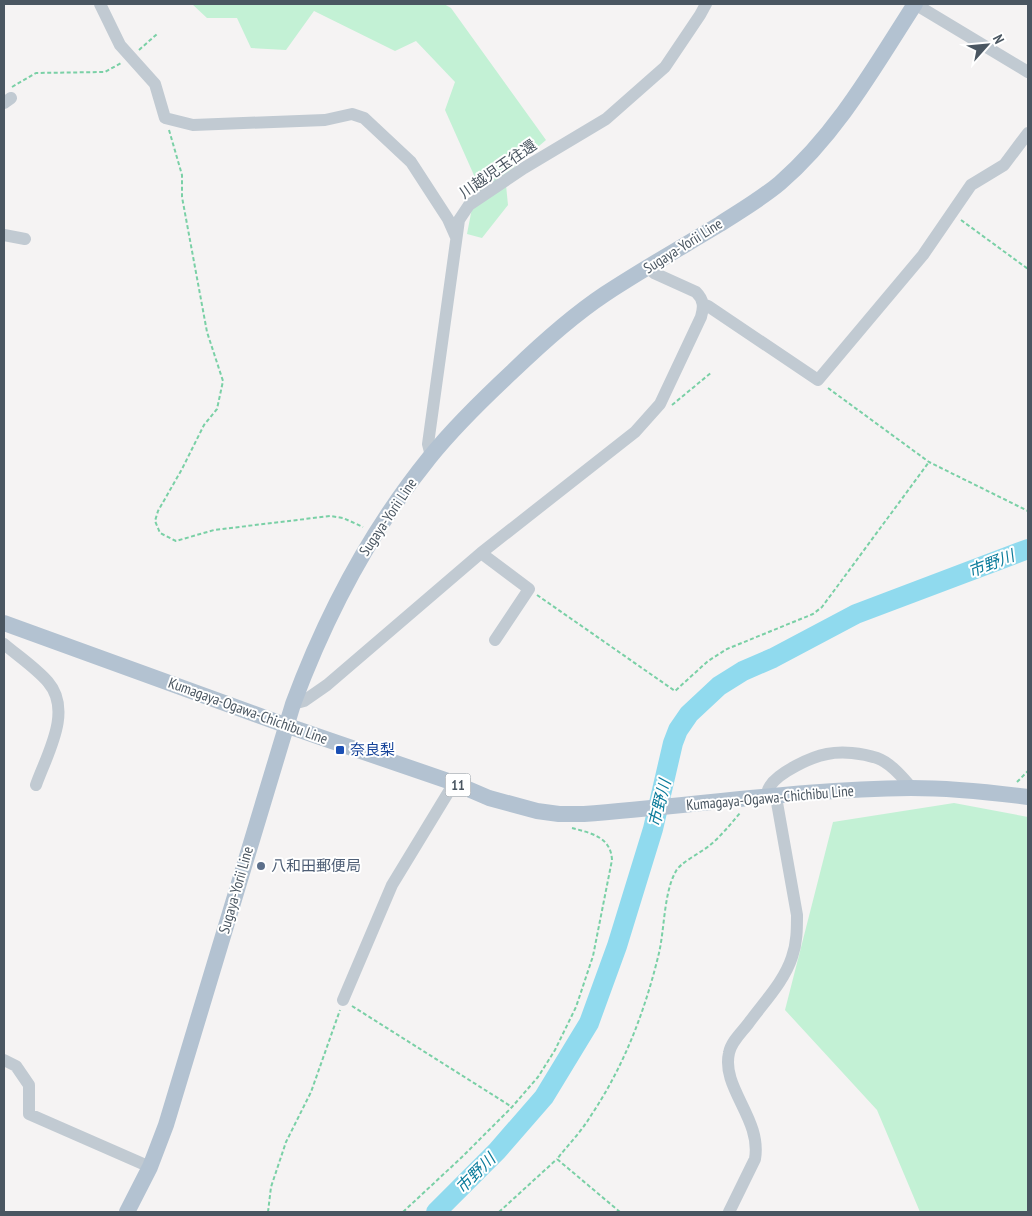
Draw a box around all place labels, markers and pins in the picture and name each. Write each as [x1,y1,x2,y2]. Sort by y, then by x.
place label: 奈良梨 [350,740,395,759]
marker: 奈良梨 [334,744,346,756]
place label: 八和田郵便局 [271,856,361,875]
marker: 八和田郵便局 [255,860,267,872]

